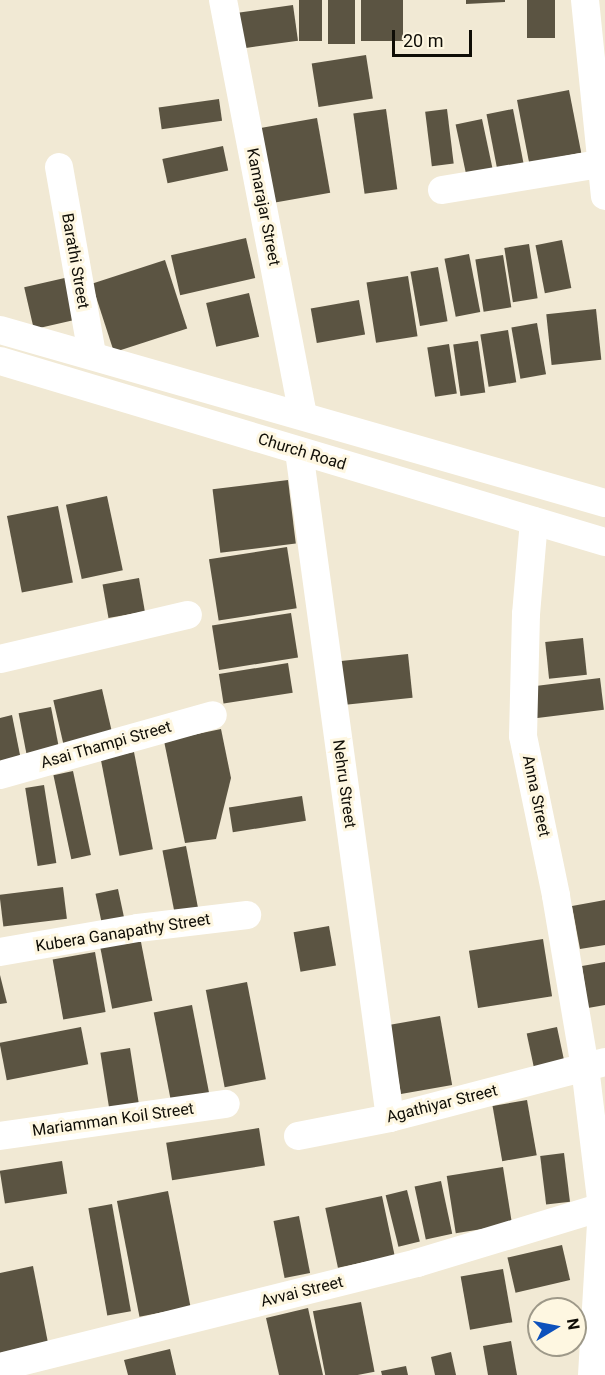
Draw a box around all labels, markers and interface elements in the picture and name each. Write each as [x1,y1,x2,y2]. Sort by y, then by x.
scale bar [395,18,474,56]
text: 20 m [403,30,443,51]
street label: Kamarajar Street [242,147,284,267]
street label: Barathi Street [57,212,93,310]
street label: Church Road [256,429,348,475]
street label: Asai Thampi Street [38,717,174,773]
street label: Nehru Street [328,739,360,829]
street label: Anna Street [518,753,554,839]
street label: Kubera Ganapathy Street [34,910,212,956]
street label: Agathiyar Street [384,1081,500,1127]
street label: Mariamman Koil Street [31,1099,195,1141]
street label: Avvai Street [259,1272,345,1312]
north arrow [527,1297,587,1357]
text: N [563,1317,584,1331]

